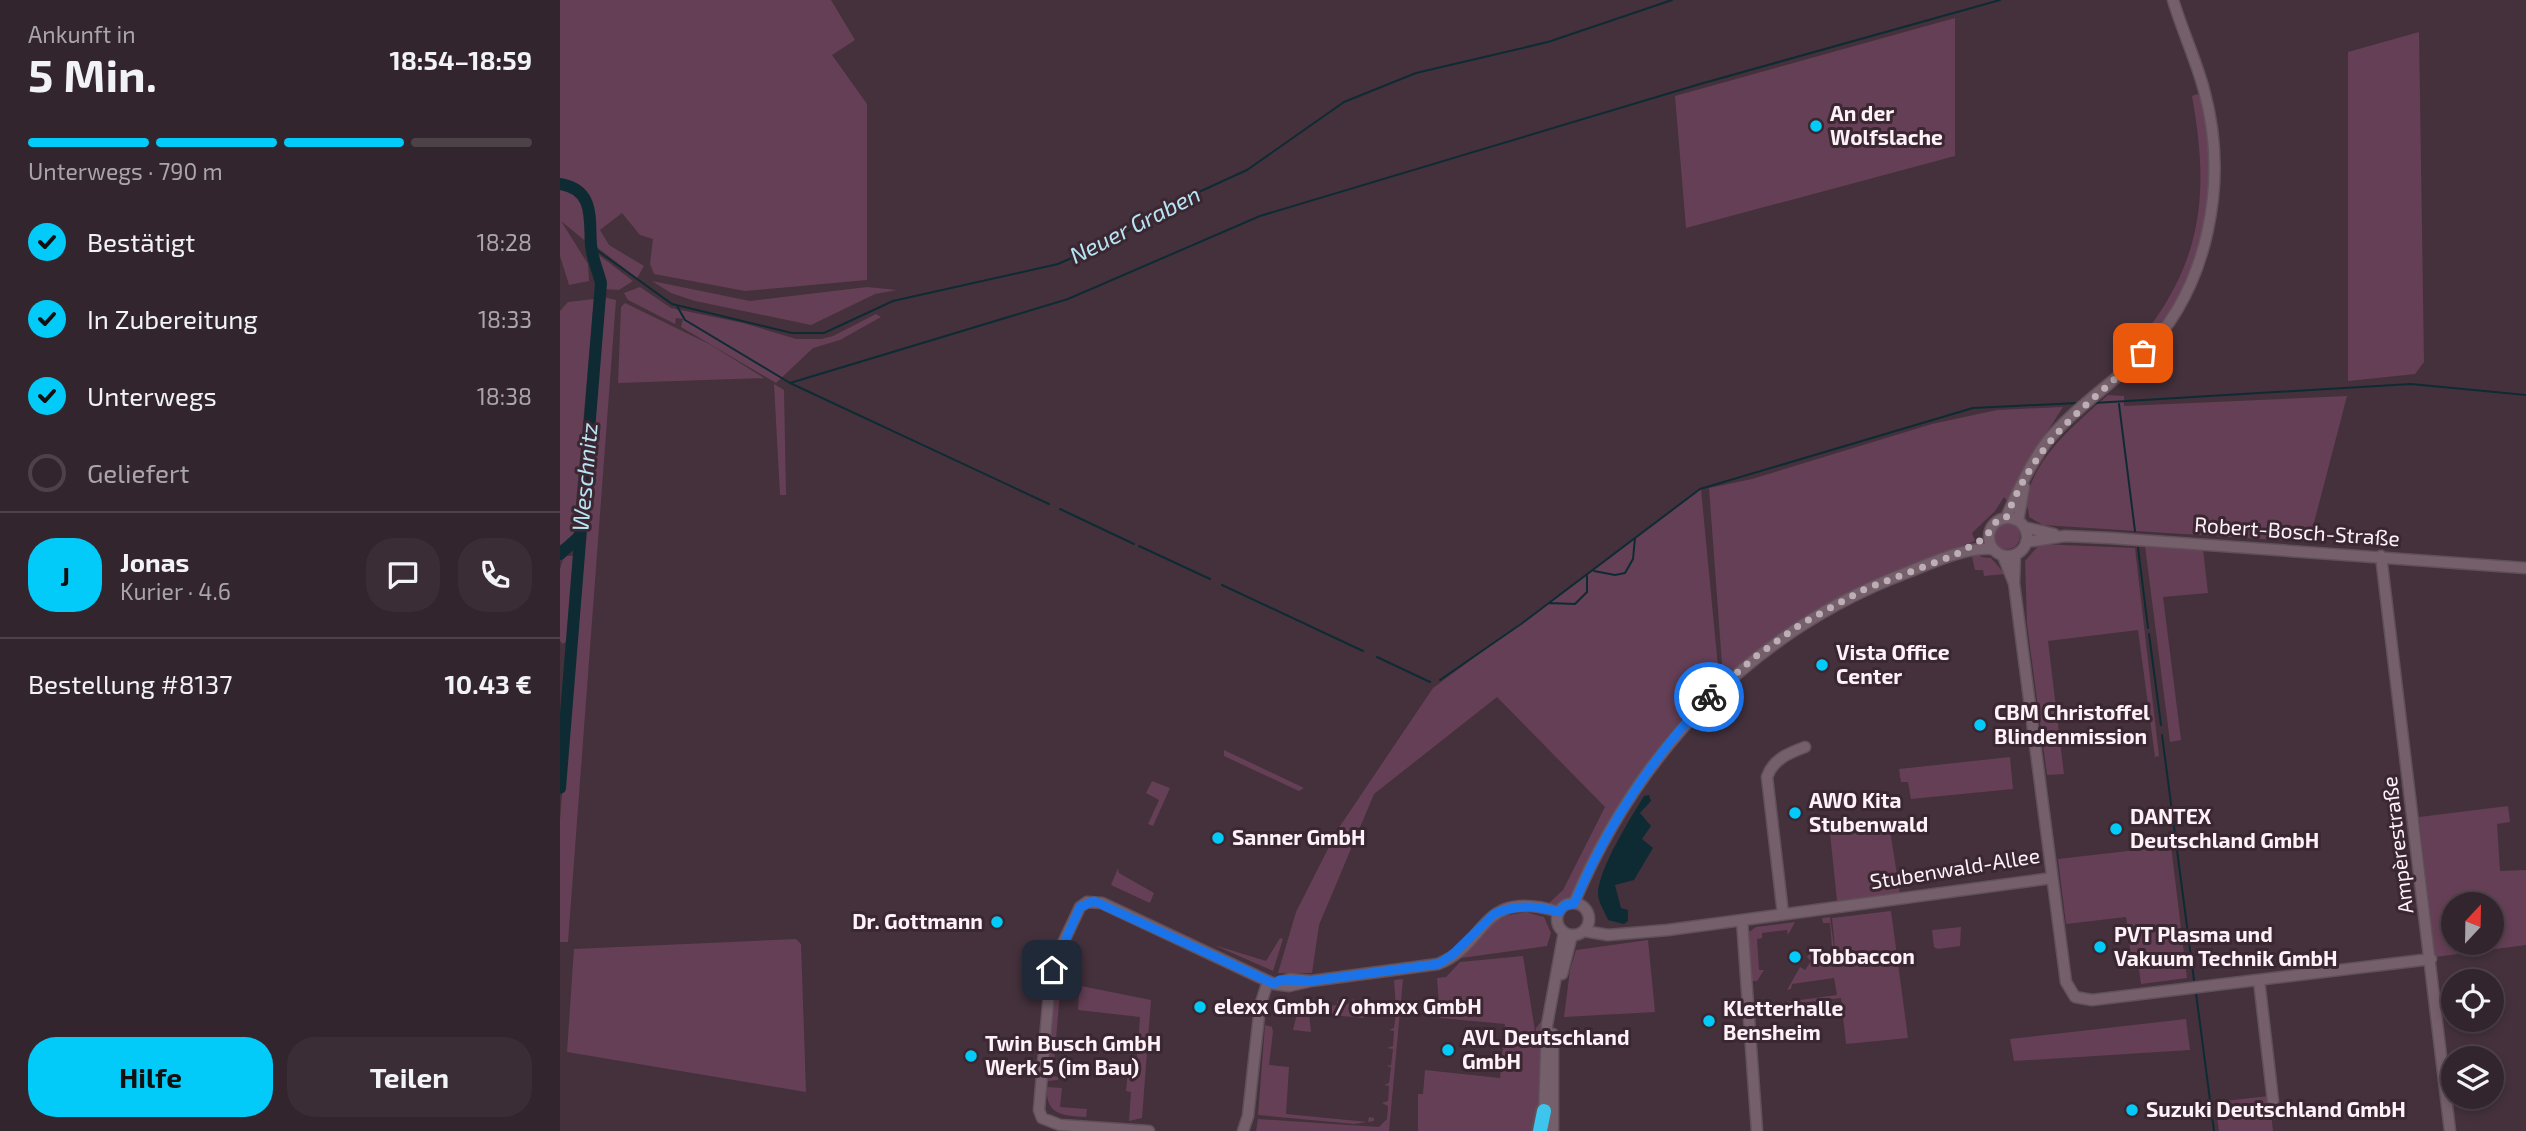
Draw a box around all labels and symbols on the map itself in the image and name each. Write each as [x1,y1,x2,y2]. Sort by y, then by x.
place label: An der Wolfslache [1830,100,1943,149]
marker: An der Wolfslache [1808,118,1824,134]
water label: Neuer Graben [1064,179,1205,269]
pin [2113,323,2173,383]
water label: Weschnitz [565,421,603,532]
street label: Robert-Bosch-Straße [2193,511,2401,550]
place label: Vista Office Center [1836,639,1950,688]
marker: Vista Office Center [1814,657,1830,673]
courier [1674,662,1744,732]
place label: CBM Christoffel Blindenmission [1994,699,2150,748]
marker: CBM Christoffel Blindenmission [1972,717,1988,733]
street label: Ampèrestraße [2376,775,2417,915]
place label: AWO Kita Stubenwald [1809,787,1928,836]
place label: DANTEX Deutschland GmbH [2130,803,2319,852]
marker: AWO Kita Stubenwald [1787,805,1803,821]
marker: DANTEX Deutschland GmbH [2108,821,2124,837]
place label: Sanner GmbH [1232,824,1366,849]
marker: Sanner GmbH [1210,830,1226,846]
street label: Stubenwald-Allee [1868,842,2041,893]
north arrow [2441,892,2504,956]
place label: Dr. Gottmann [852,908,983,933]
marker: Dr. Gottmann [989,914,1005,930]
place label: PVT Plasma und Vakuum Technik GmbH [2114,921,2337,970]
marker: PVT Plasma und Vakuum Technik GmbH [2092,939,2108,955]
pin [1022,940,1082,1000]
place label: Tobbaccon [1809,943,1915,968]
marker: Tobbaccon [1787,949,1803,965]
place label: elexx Gmbh / ohmxx GmbH [1214,993,1482,1018]
place label: Kletterhalle Bensheim [1723,995,1843,1044]
marker: elexx Gmbh / ohmxx GmbH [1192,999,1208,1015]
marker: Kletterhalle Bensheim [1701,1013,1717,1029]
place label: AVL Deutschland GmbH [1462,1024,1629,1073]
place label: Twin Busch GmbH Werk 5 (im Bau) [985,1030,1161,1079]
marker: AVL Deutschland GmbH [1440,1042,1456,1058]
marker: Twin Busch GmbH Werk 5 (im Bau) [963,1048,979,1064]
place label: Suzuki Deutschland GmbH [2146,1096,2406,1121]
marker: Suzuki Deutschland GmbH [2124,1102,2140,1118]

